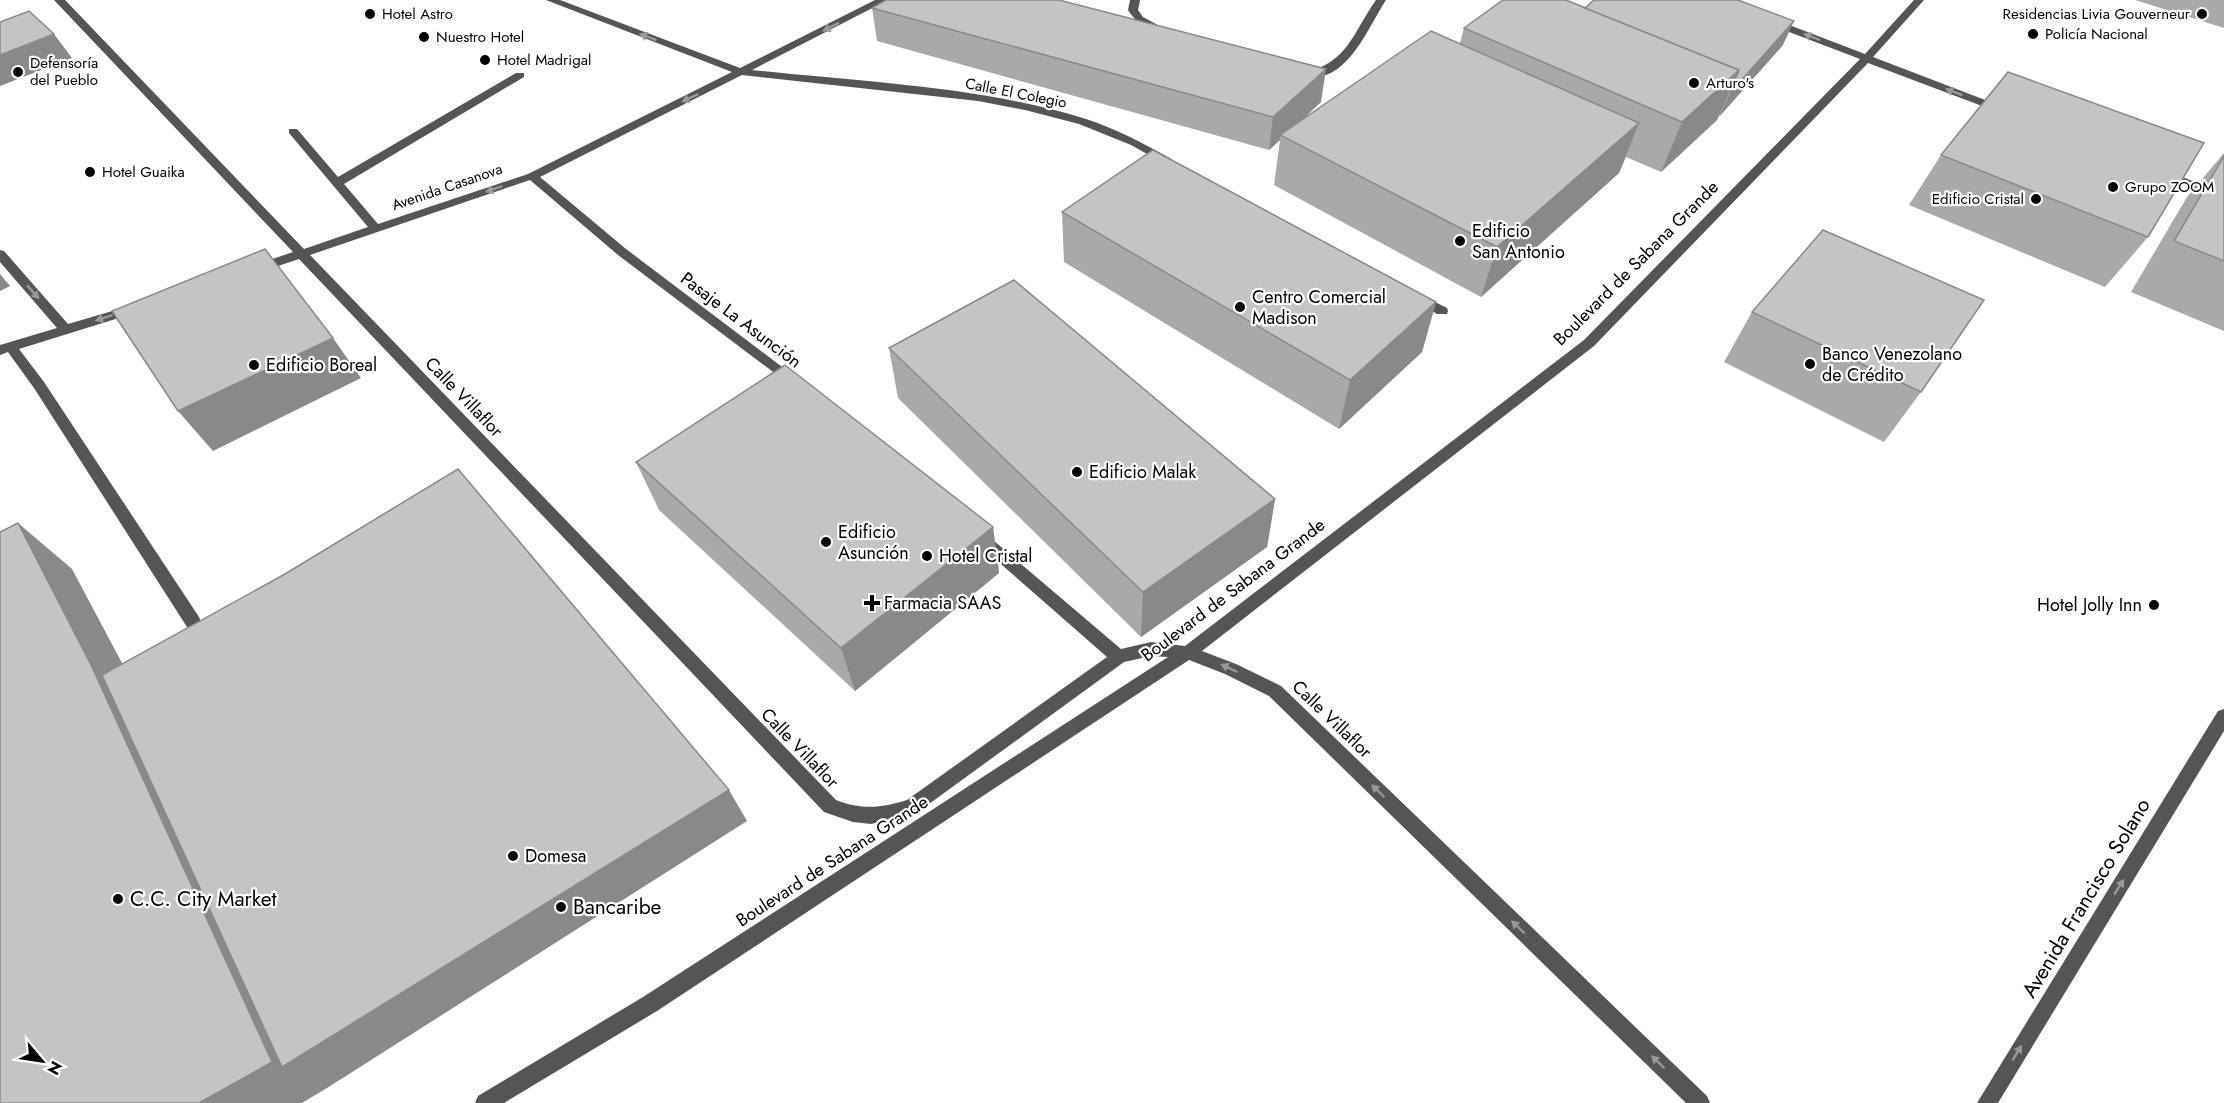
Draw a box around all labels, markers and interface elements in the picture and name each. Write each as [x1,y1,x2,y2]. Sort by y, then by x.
place label: Hotel Astro [382,3,453,25]
place label: Residencias Livia Gouverneur [2003,3,2191,25]
marker: Hotel Astro [363,7,377,21]
marker: Residencias Livia Gouverneur [2195,7,2209,21]
one-way arrow [822,22,839,32]
place label: Policía Nacional [2045,23,2148,45]
place label: Nuestro Hotel [436,26,524,48]
marker: Policía Nacional [2026,27,2040,41]
marker: Nuestro Hotel [417,30,431,44]
one-way arrow [639,32,657,41]
one-way arrow [1803,32,1821,42]
place label: Hotel Madrigal [497,49,591,71]
place label: Defensoría del Pueblo [30,52,98,91]
marker: Hotel Madrigal [478,53,492,67]
marker: Defensoría del Pueblo [11,65,25,79]
street label: Calle El Colegio [963,72,1069,114]
place label: Arturo's [1706,72,1754,94]
marker: Arturo's [1687,76,1701,90]
one-way arrow [1945,86,1963,96]
one-way arrow [681,93,698,103]
street label: Avenida Casanova [389,158,505,216]
place label: Hotel Guaika [102,161,185,183]
marker: Hotel Guaika [83,165,97,179]
street label: Boulevard de Sabana Grande [1547,174,1725,352]
place label: Grupo ZOOM [2125,176,2214,198]
marker: Grupo ZOOM [2106,180,2120,194]
one-way arrow [485,184,503,194]
place label: Edificio Cristal [1932,188,2024,210]
marker: Edificio Cristal [2029,192,2043,206]
place label: Edificio San Antonio [1472,218,1565,265]
marker: Edificio San Antonio [1453,234,1467,248]
street label: Pasaje La Asunción [675,266,807,374]
place label: Centro Comercial Madison [1252,284,1386,331]
one-way arrow [26,285,40,300]
marker: Centro Comercial Madison [1233,300,1247,314]
one-way arrow [95,314,113,323]
place label: Banco Venezolano de Crédito [1822,341,1962,388]
street label: Calle Villaflor [419,351,510,444]
place label: Edificio Boreal [266,352,377,378]
marker: Banco Venezolano de Crédito [1803,357,1817,371]
marker: Edificio Boreal [247,358,261,372]
place label: Edificio Malak [1089,459,1196,485]
marker: Edificio Malak [1070,465,1084,479]
street label: Boulevard de Sabana Grande [1136,512,1330,668]
place label: Edificio Asunción [838,519,909,566]
marker: Edificio Asunción [819,535,833,549]
place label: Hotel Cristal [939,543,1032,569]
marker: Hotel Cristal [920,549,934,563]
place label: Farmacia SAAS [884,590,1001,616]
place label: Hotel Jolly Inn [2037,592,2142,618]
marker: Farmacia SAAS [865,596,879,610]
marker: Hotel Jolly Inn [2147,598,2161,612]
one-way arrow [1220,663,1238,673]
street label: Calle Villaflor [1286,674,1379,765]
street label: Calle Villaflor [755,702,846,795]
one-way arrow [1371,784,1386,798]
street label: Boulevard de Sabana Grande [731,789,933,933]
street label: Avenida Francisco Solano [2014,793,2158,1003]
place label: Domesa [525,843,586,869]
marker: Domesa [506,849,520,863]
one-way arrow [2114,879,2125,895]
place label: C.C. City Market [130,884,277,914]
marker: C.C. City Market [111,892,125,906]
place label: Bancaribe [573,892,662,922]
marker: Bancaribe [554,900,568,914]
one-way arrow [1512,920,1526,934]
north arrow [12,1031,72,1091]
one-way arrow [2012,1045,2023,1061]
one-way arrow [1652,1056,1666,1070]
text: N [42,1057,68,1079]

